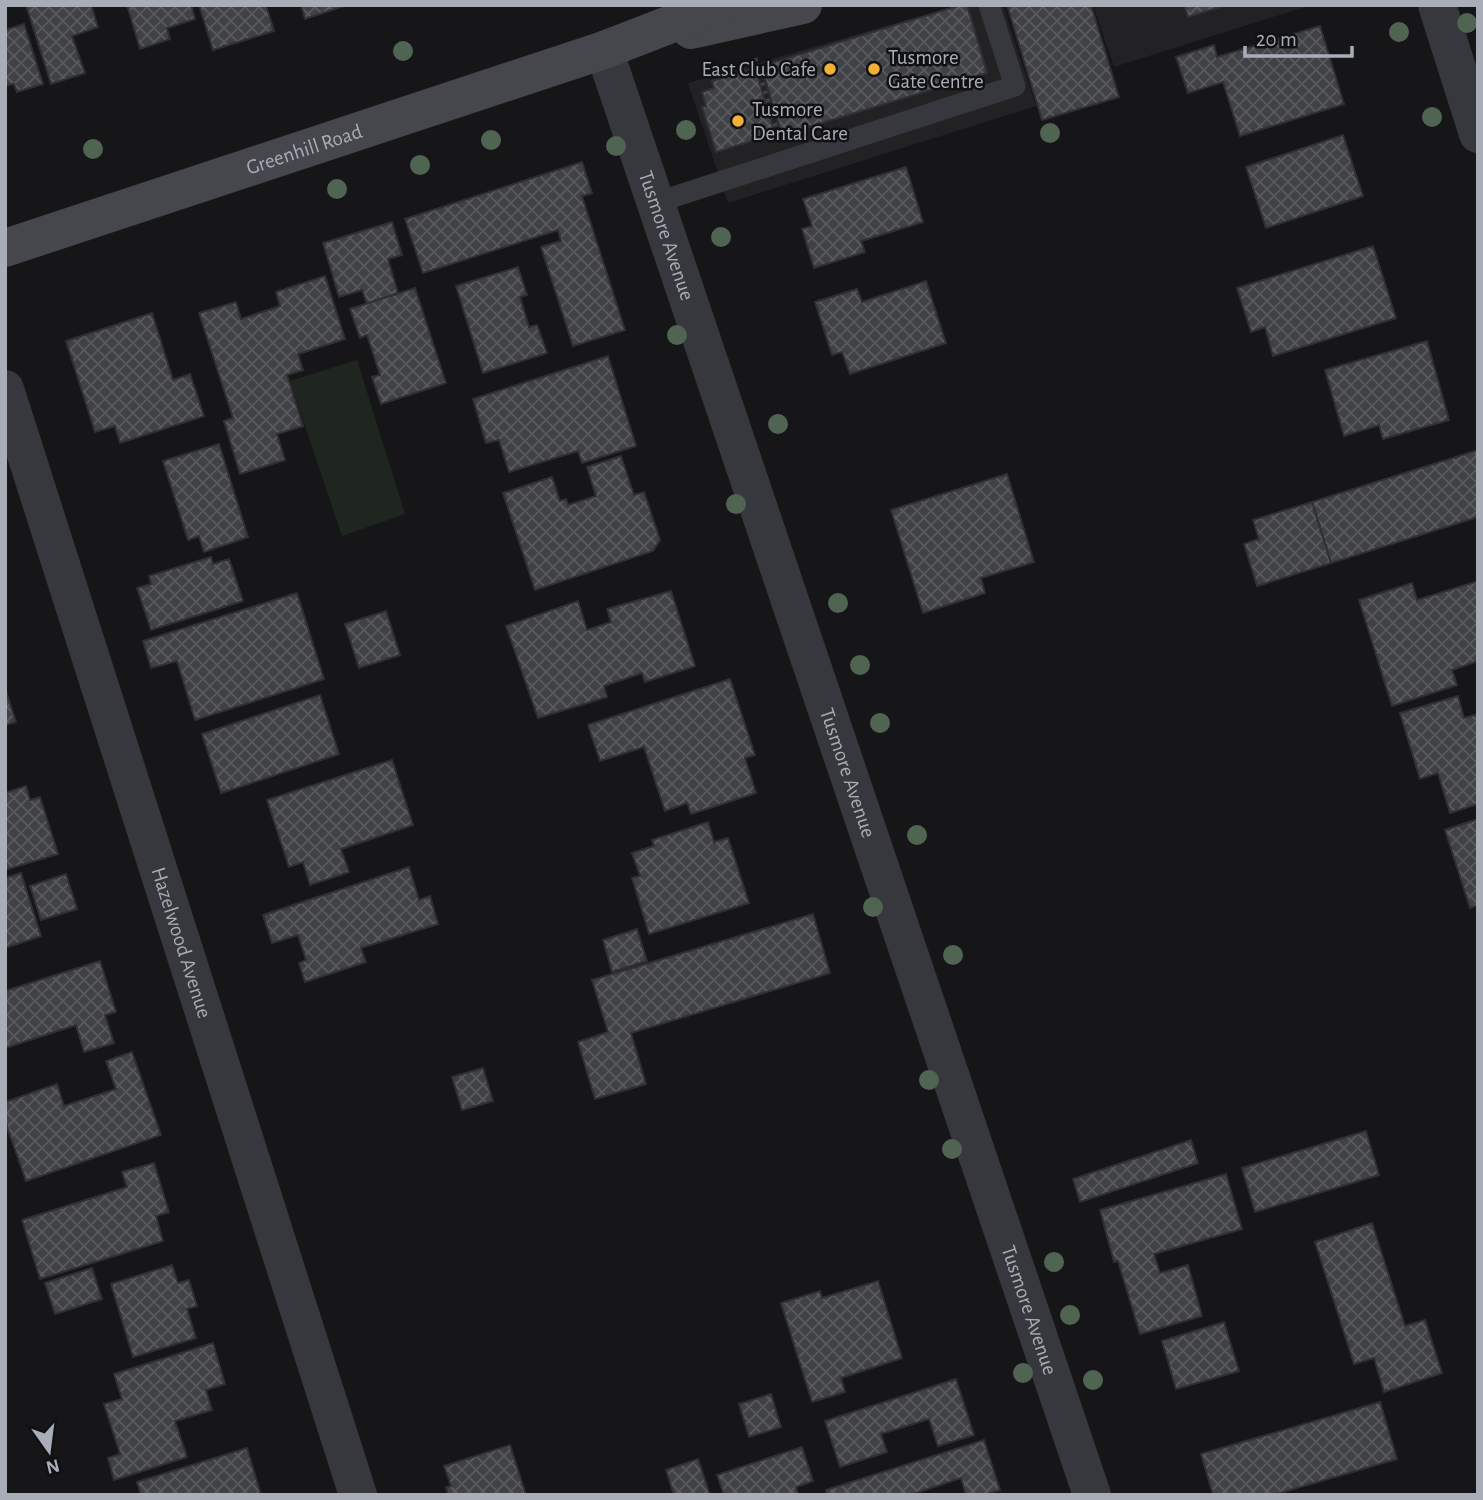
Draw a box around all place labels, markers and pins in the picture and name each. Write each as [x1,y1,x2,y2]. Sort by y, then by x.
place label: Tusmore Gate Centre [888,47,984,92]
place label: East Club Cafe [702,59,816,80]
marker: East Club Cafe [822,61,838,77]
marker: Tusmore Gate Centre [866,61,882,77]
place label: Tusmore Dental Care [752,99,848,144]
marker: Tusmore Dental Care [730,113,746,129]

